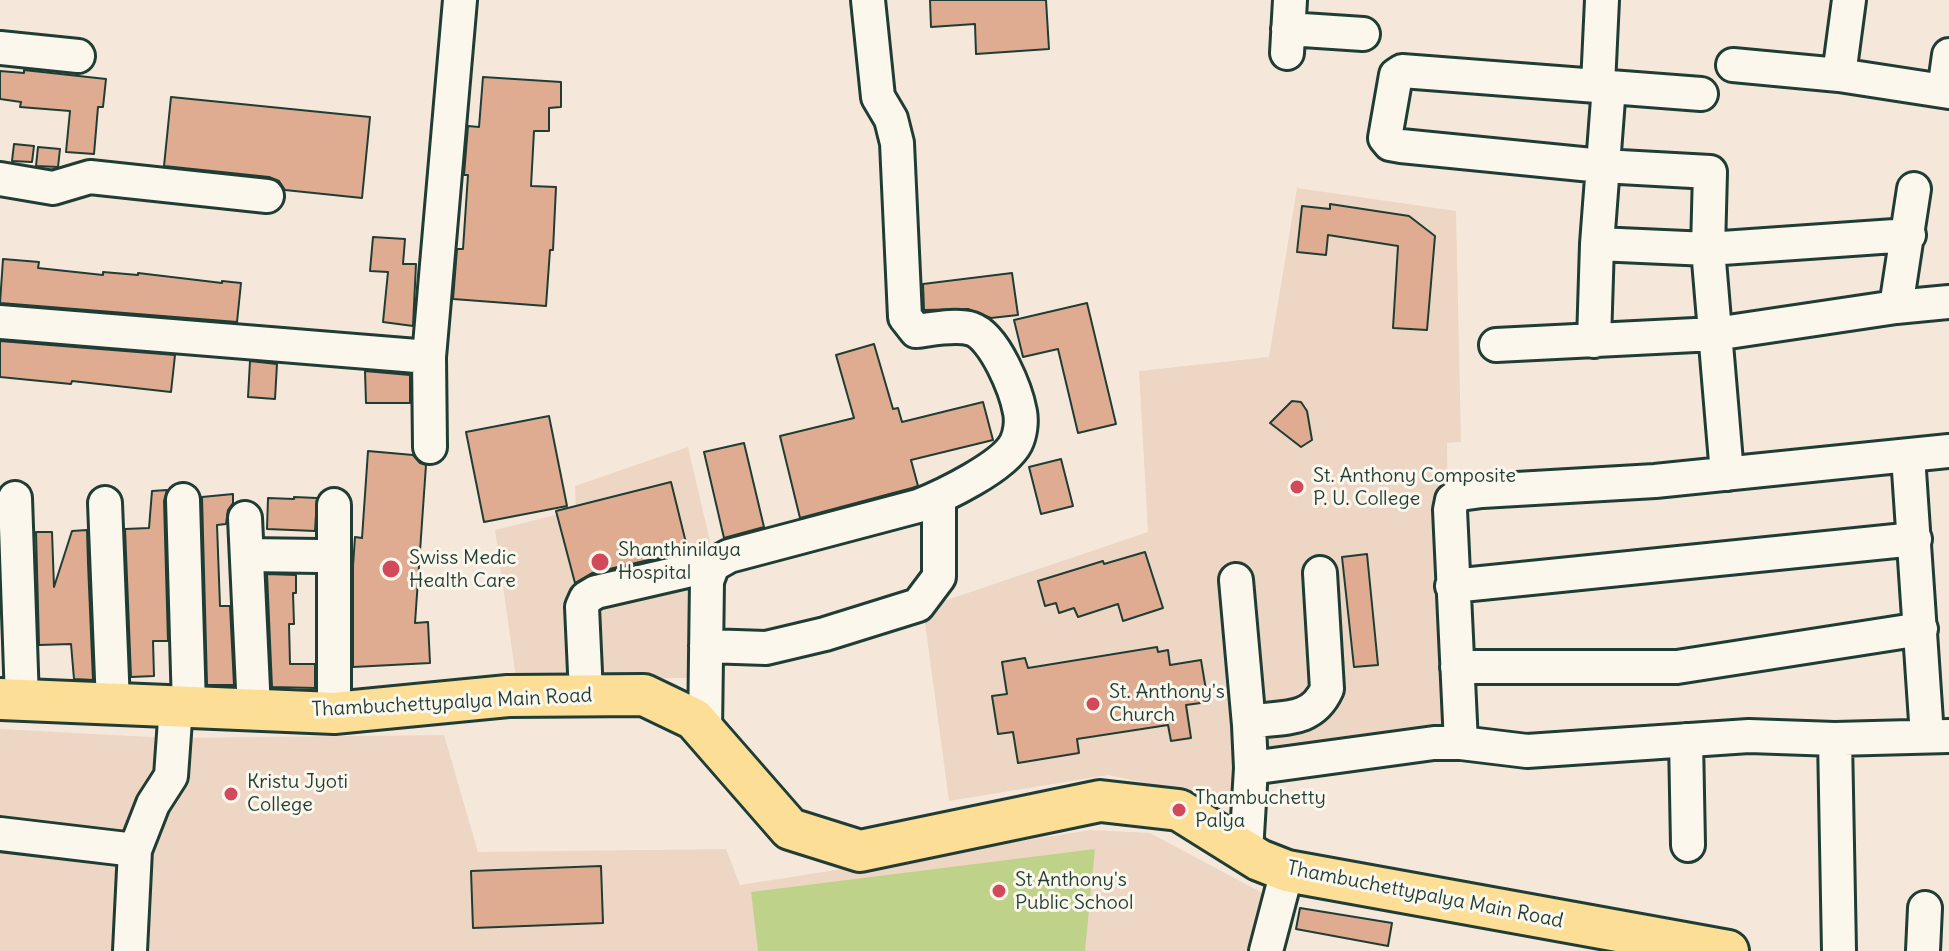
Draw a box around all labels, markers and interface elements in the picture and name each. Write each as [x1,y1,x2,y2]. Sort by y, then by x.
place label: St. Anthony Composite P. U. College [1313,464,1516,511]
marker: St. Anthony Composite P. U. College [1288,478,1306,496]
place label: Shanthinilaya Hospital [618,538,741,585]
place label: Swiss Medic Health Care [409,546,516,593]
marker: Shanthinilaya Hospital [589,551,611,573]
marker: Swiss Medic Health Care [380,558,402,580]
place label: St. Anthony's Church [1109,680,1225,727]
street label: Thambuchettypalya Main Road [311,684,593,722]
marker: St. Anthony's Church [1084,695,1102,713]
place label: Kristu Jyoti College [247,770,348,817]
marker: Kristu Jyoti College [222,785,240,803]
place label: Thambuchetty Palya [1195,786,1326,833]
marker: Thambuchetty Palya [1170,801,1188,819]
street label: Thambuchettypalya Main Road [1285,856,1565,934]
place label: St Anthony's Public School [1015,868,1133,915]
marker: St Anthony's Public School [990,882,1008,900]

